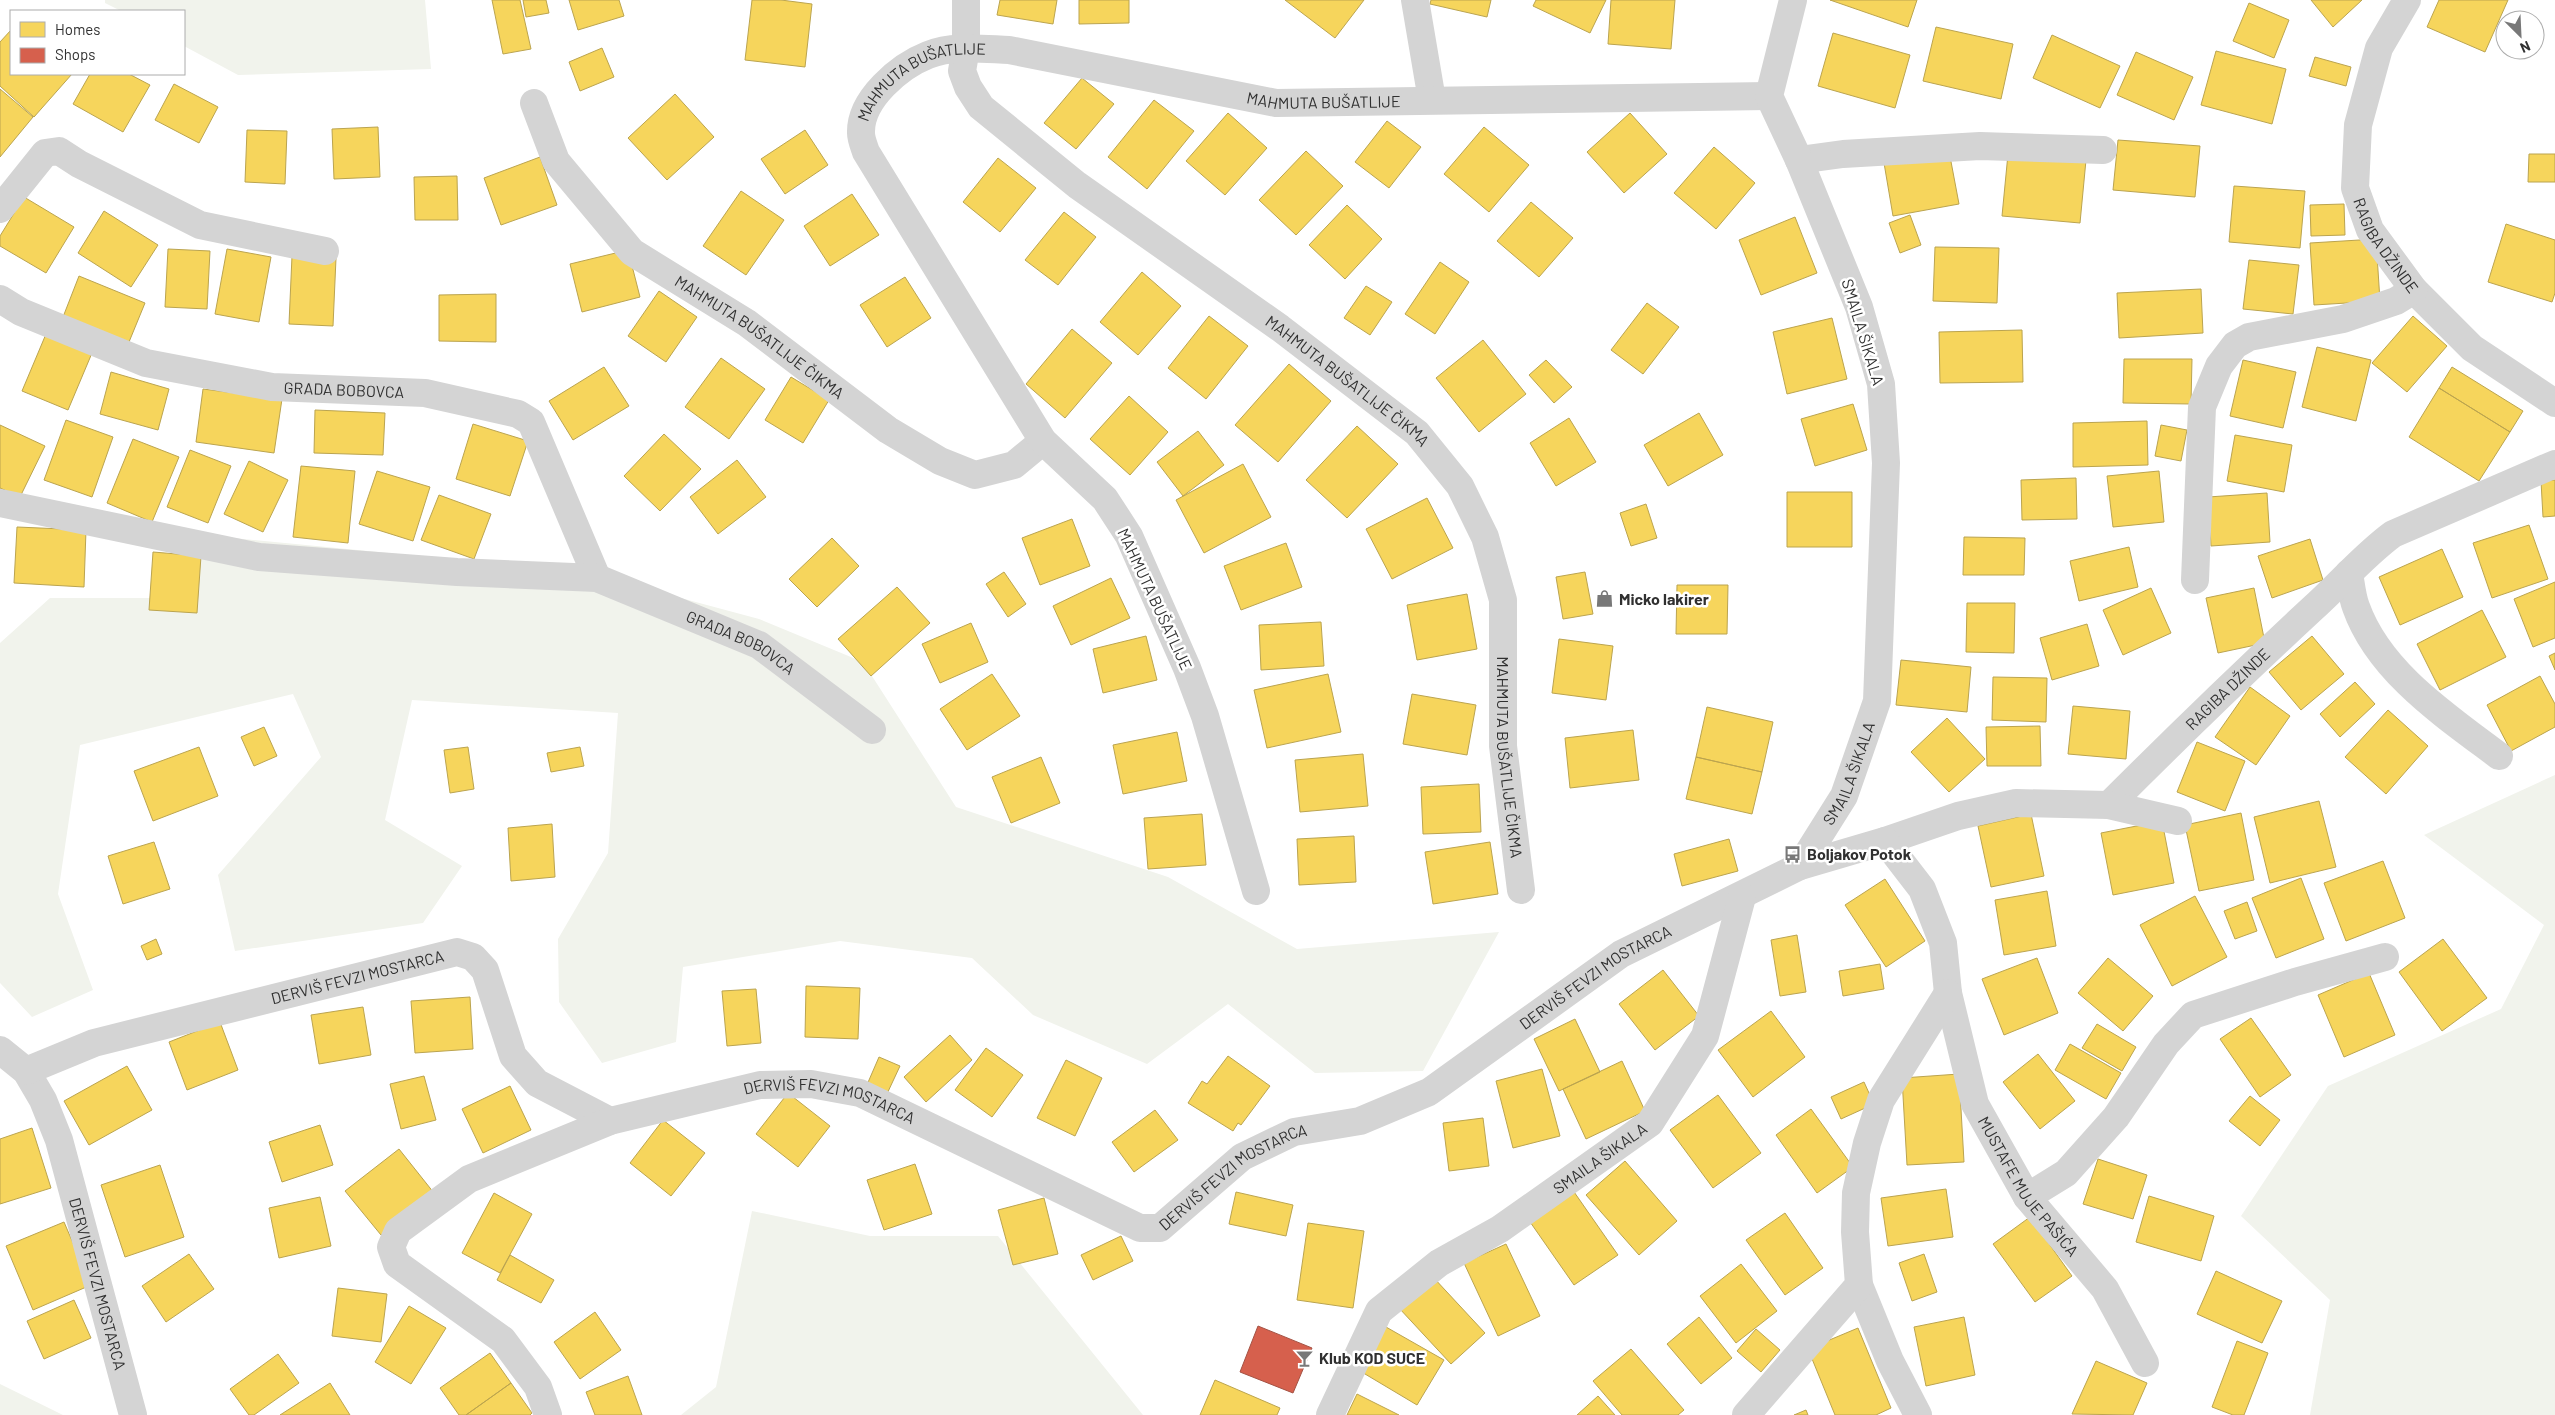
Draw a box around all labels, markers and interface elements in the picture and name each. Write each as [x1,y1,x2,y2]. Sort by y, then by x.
legend [10,10,185,75]
north arrow [2495,10,2545,60]
text: Homes [55,20,100,38]
street label: MAHMUTA BUŠATLIJE [853,38,986,124]
text: N [2518,38,2533,57]
text: Shops [55,45,95,63]
street label: MAHMUTA BUŠATLIJE [1245,87,1401,112]
street label: RAGIBA DŽINDE [2350,195,2423,296]
street label: MAHMUTA BUŠATLIJE ČIKMA [672,271,848,403]
street label: SMAILA ŠIKALA [1838,276,1889,388]
street label: MAHMUTA BUŠATLIJE ČIKMA [1262,311,1434,450]
street label: GRADA BOBOVCA [283,377,405,401]
street label: MAHMUTA BUŠATLIJE [1114,525,1197,673]
shop icon: Micko lakirer [1595,589,1615,609]
place label: Micko lakirer [1619,589,1709,608]
street label: GRADA BOBOVCA [684,606,799,678]
street label: RAGIBA DŽINDE [2181,644,2273,733]
street label: MAHMUTA BUŠATLIJE ČIKMA [1493,656,1527,859]
street label: SMAILA ŠIKALA [1818,719,1878,828]
bus stop icon: Boljakov Potok [1783,844,1803,864]
place label: Boljakov Potok [1807,844,1912,863]
street label: DERVIŠ FEVZI MOSTARCA [1515,921,1674,1033]
street label: DERVIŠ FEVZI MOSTARCA [269,946,446,1007]
street label: DERVIŠ FEVZI MOSTARCA [741,1074,919,1127]
street label: MUSTAFE MUJE PAŠIĆA [1975,1113,2083,1260]
street label: SMAILA ŠIKALA [1549,1118,1650,1198]
street label: DERVIŠ FEVZI MOSTARCA [1155,1120,1309,1234]
street label: DERVIŠ FEVZI MOSTARCA [66,1195,130,1372]
bar icon: Klub KOD SUCE [1295,1348,1315,1368]
place label: Klub KOD SUCE [1319,1348,1425,1367]

